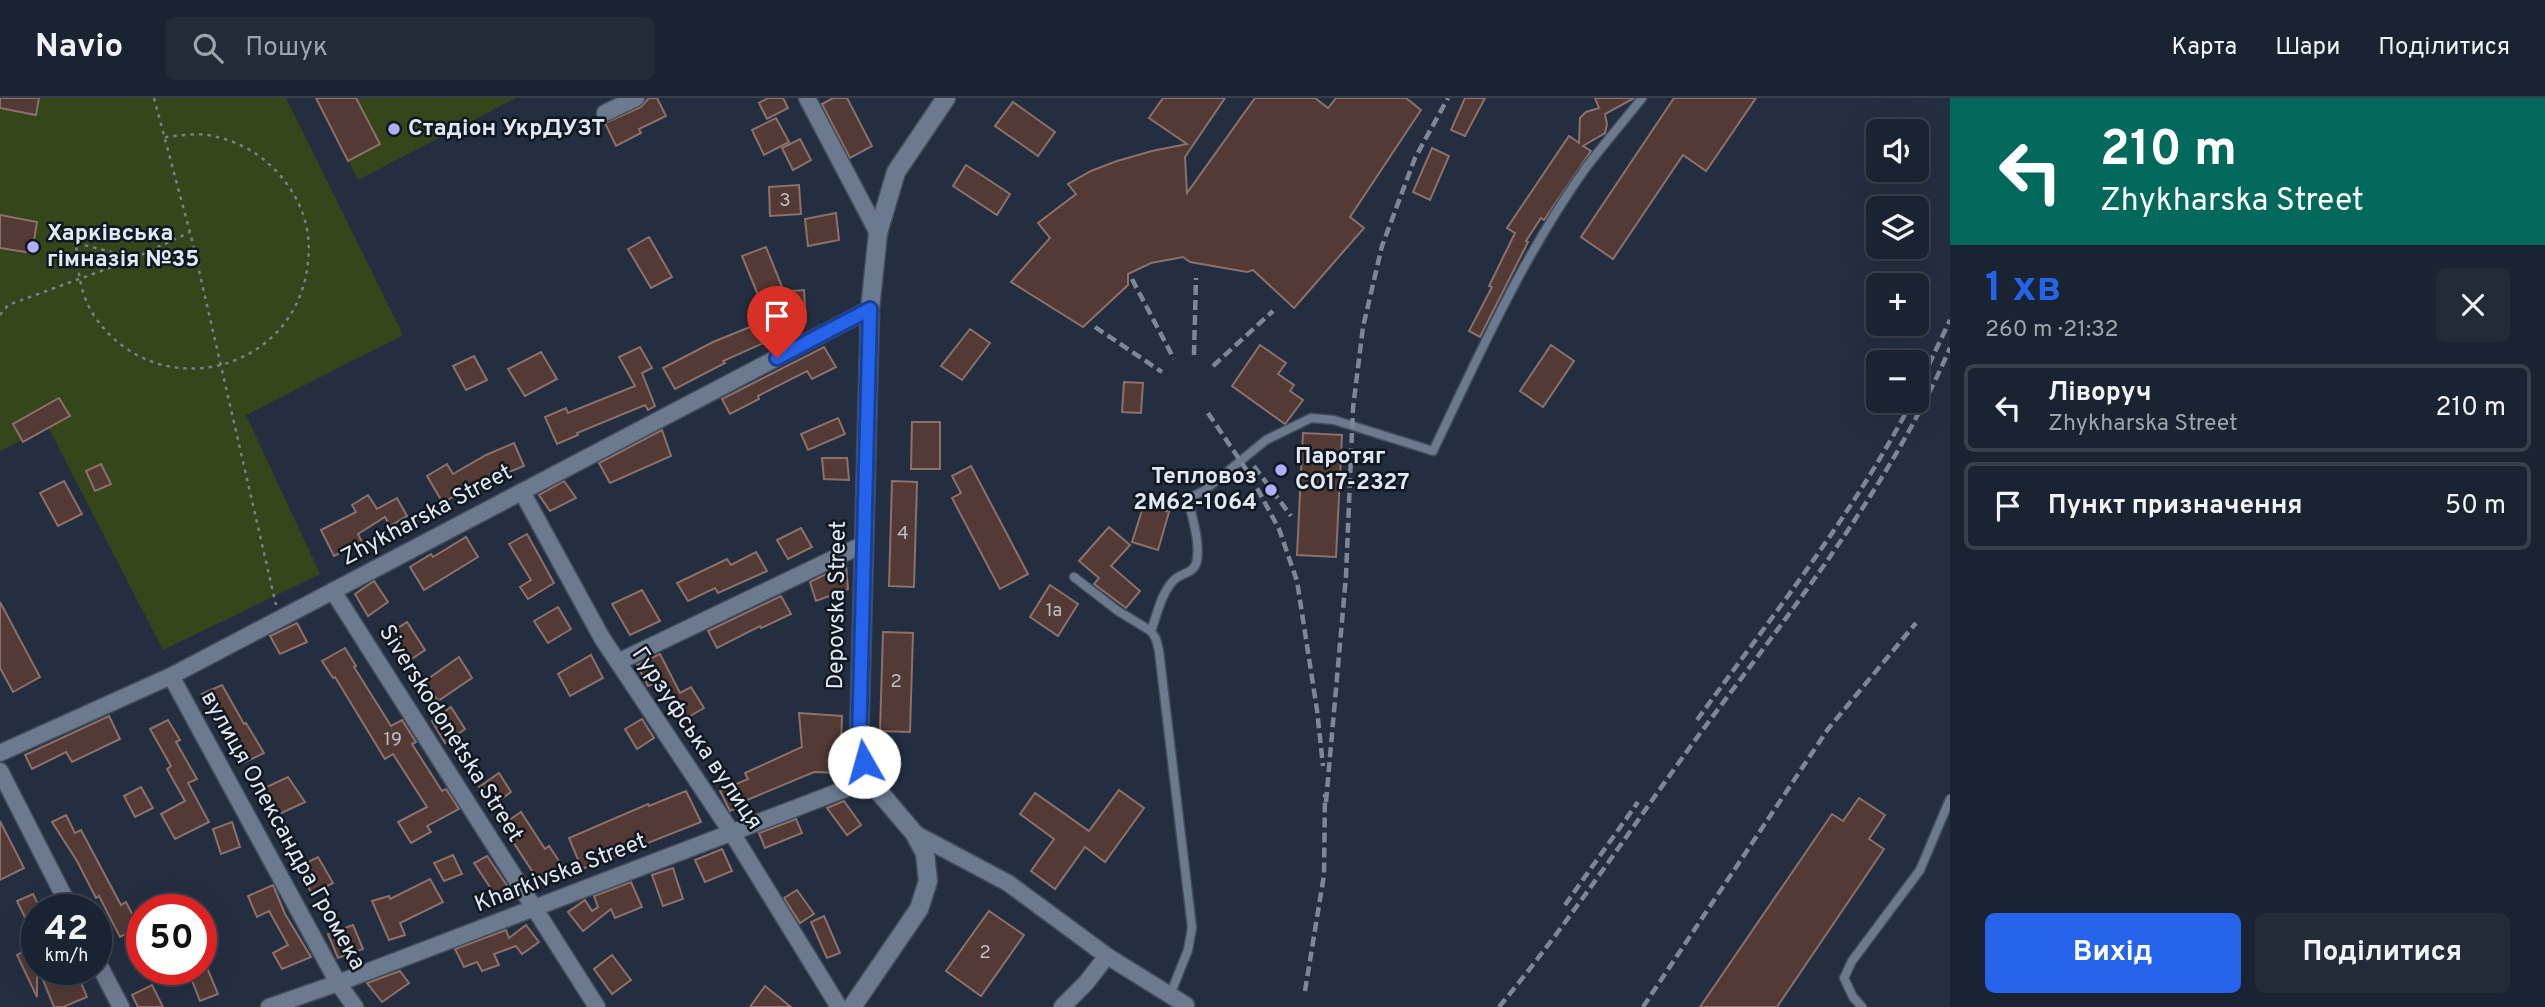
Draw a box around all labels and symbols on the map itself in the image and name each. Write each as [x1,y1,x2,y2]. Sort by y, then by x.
place label: Стадіон УкрДУЗТ [408,115,605,144]
marker: Стадіон УкрДУЗТ [386,121,402,137]
house number: 3 [779,189,791,213]
place label: Харківська гімназія №35 [47,220,199,275]
marker: Харківська гімназія №35 [25,239,41,255]
pin [747,286,807,358]
place label: Паротяг СО17-2327 [1295,443,1410,498]
street label: Zhykharska Street [336,459,518,573]
marker: Паротяг СО17-2327 [1273,462,1289,478]
place label: Тепловоз 2М62-1064 [1133,463,1257,518]
marker: Тепловоз 2М62-1064 [1263,482,1279,498]
street label: Depovska Street [822,520,854,690]
house number: 4 [897,522,909,546]
house number: 1а [1046,599,1062,623]
street label: Siverskodonetska Street [371,620,529,848]
street label: Гурзуфська вулиця [624,642,768,836]
house number: 2 [890,670,902,694]
street label: вулиця Олександра Громека [193,686,371,976]
position arrow [827,725,901,799]
house number: 19 [384,728,402,752]
street label: Kharkivska Street [471,828,651,920]
speed limit sign: 50 [126,894,217,985]
house number: 2 [979,941,991,965]

